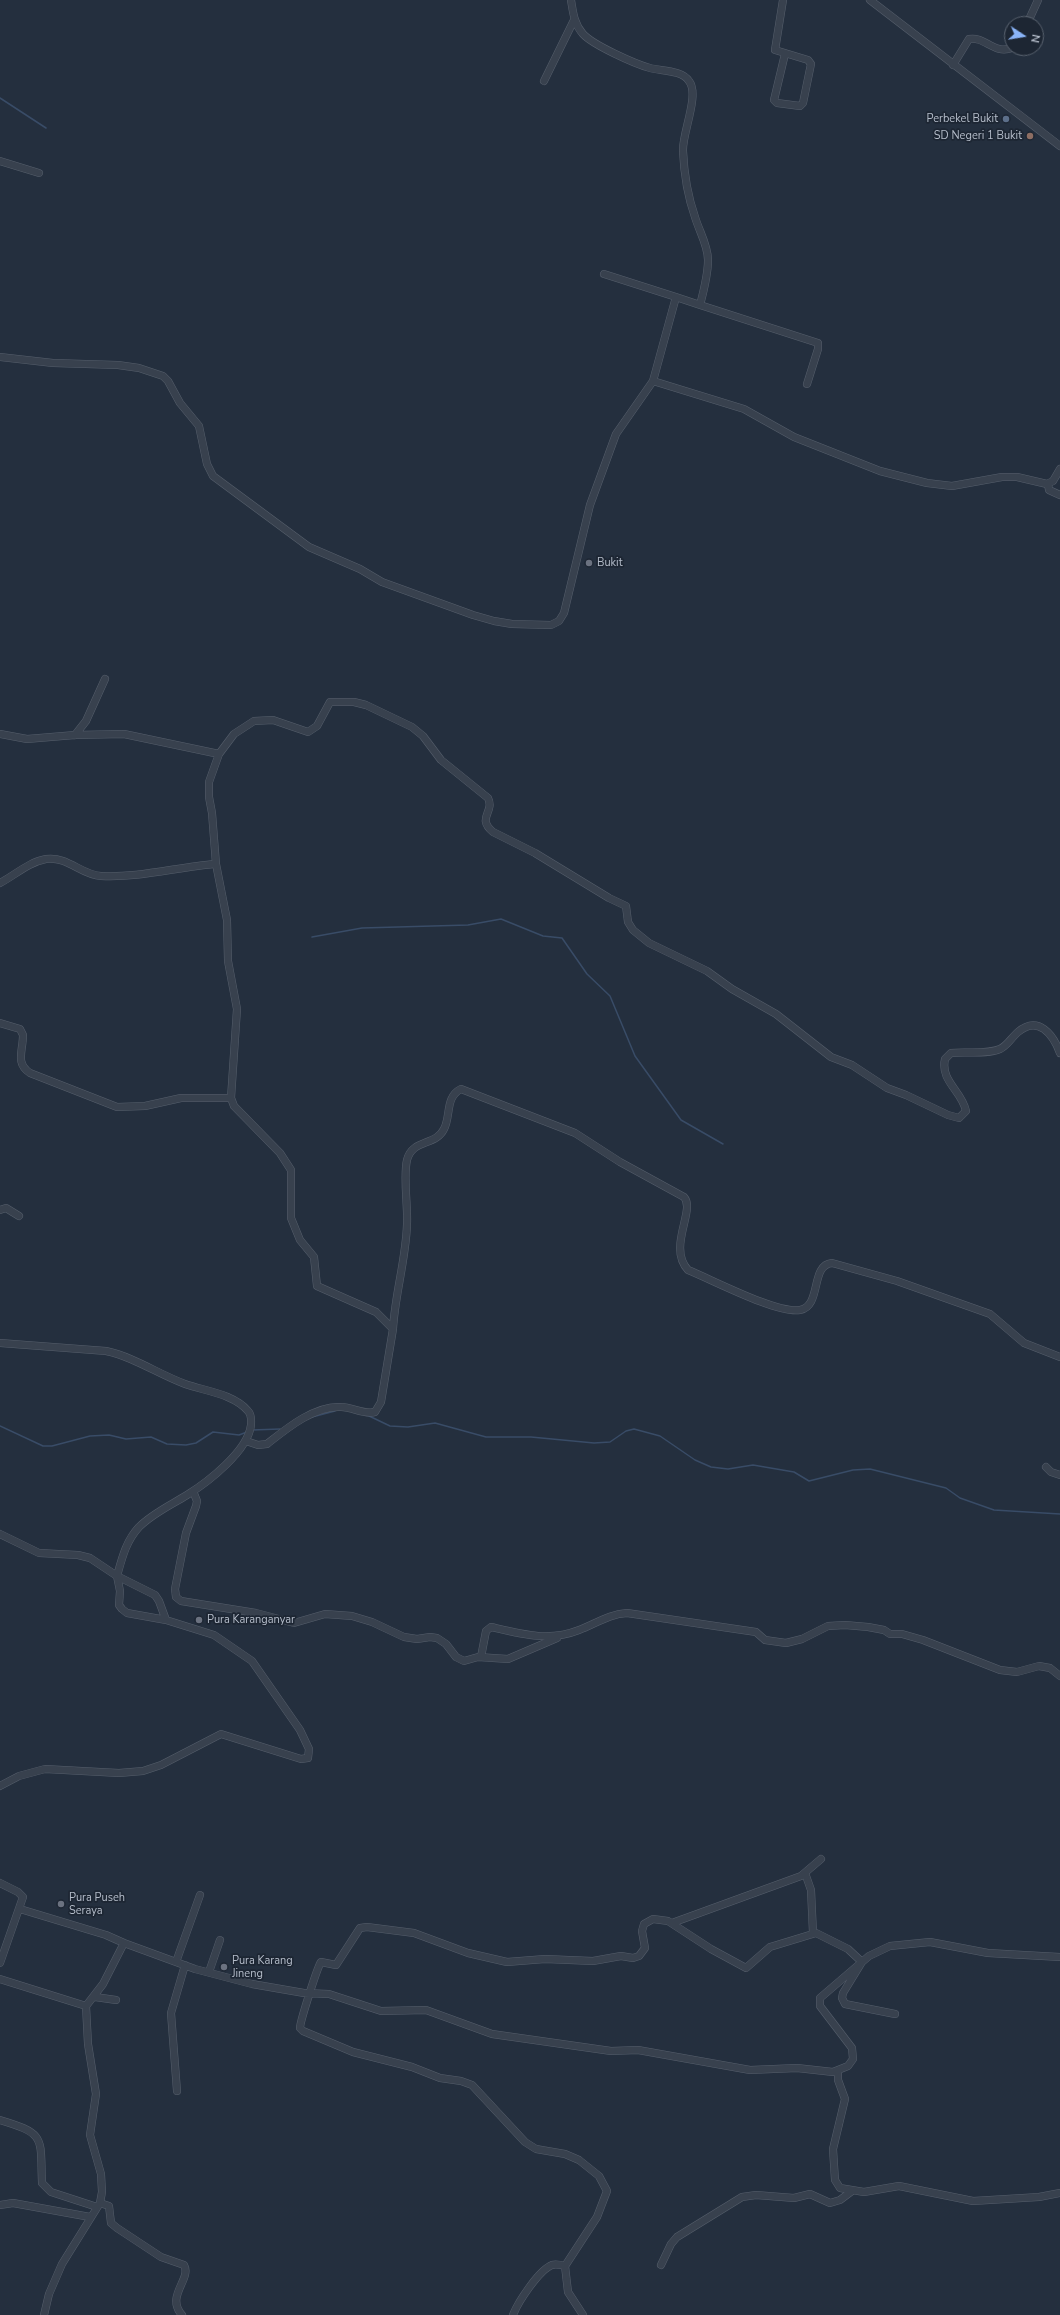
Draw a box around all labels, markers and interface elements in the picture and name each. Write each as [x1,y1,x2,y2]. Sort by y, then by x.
north arrow [1004,16,1044,56]
text: N [1027,33,1043,44]
place label: Perbekel Bukit [926,112,998,126]
marker: Perbekel Bukit [1001,114,1011,124]
place label: SD Negeri 1 Bukit [934,129,1022,143]
marker: SD Negeri 1 Bukit [1025,131,1035,141]
place label: Bukit [597,556,623,570]
marker: Bukit [584,558,594,568]
place label: Pura Karanganyar [207,1613,295,1627]
marker: Pura Karanganyar [194,1615,204,1625]
place label: Pura Puseh Seraya [69,1891,125,1917]
marker: Pura Puseh Seraya [56,1899,66,1909]
place label: Pura Karang Jineng [232,1954,293,1980]
marker: Pura Karang Jineng [219,1962,229,1972]

